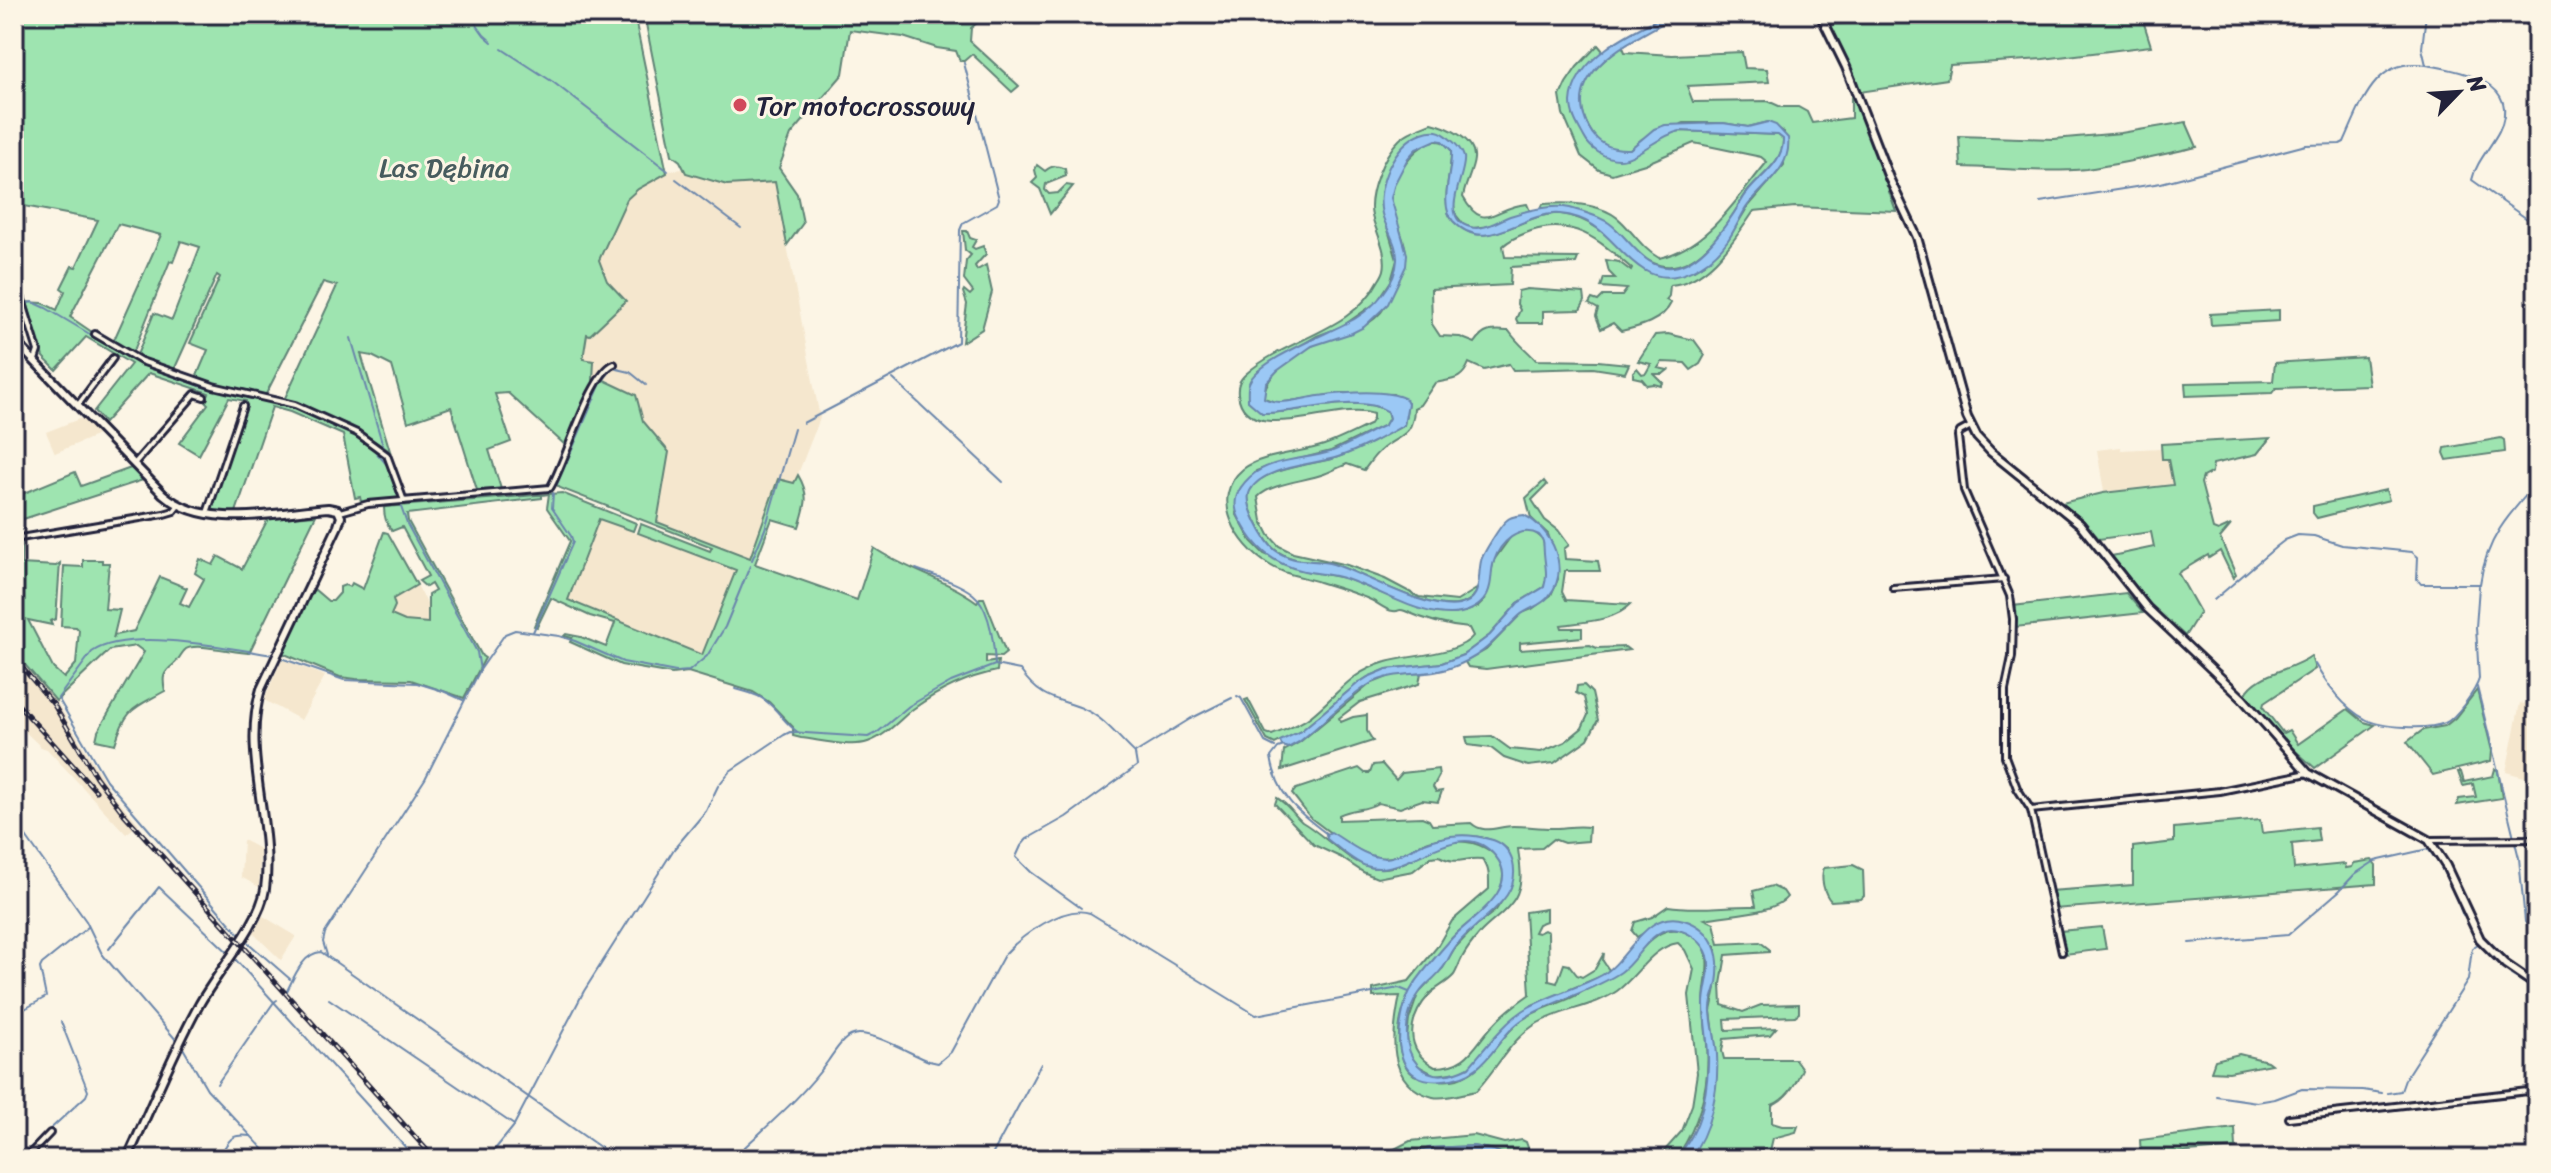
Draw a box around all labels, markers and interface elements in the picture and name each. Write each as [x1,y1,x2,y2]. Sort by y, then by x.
north arrow [2419,52,2499,132]
text: N [2455,68,2498,100]
place label: Tor motocrossowy [756,81,976,130]
marker: Tor motocrossowy [731,96,749,114]
park label: Las Dębina [379,143,509,192]

